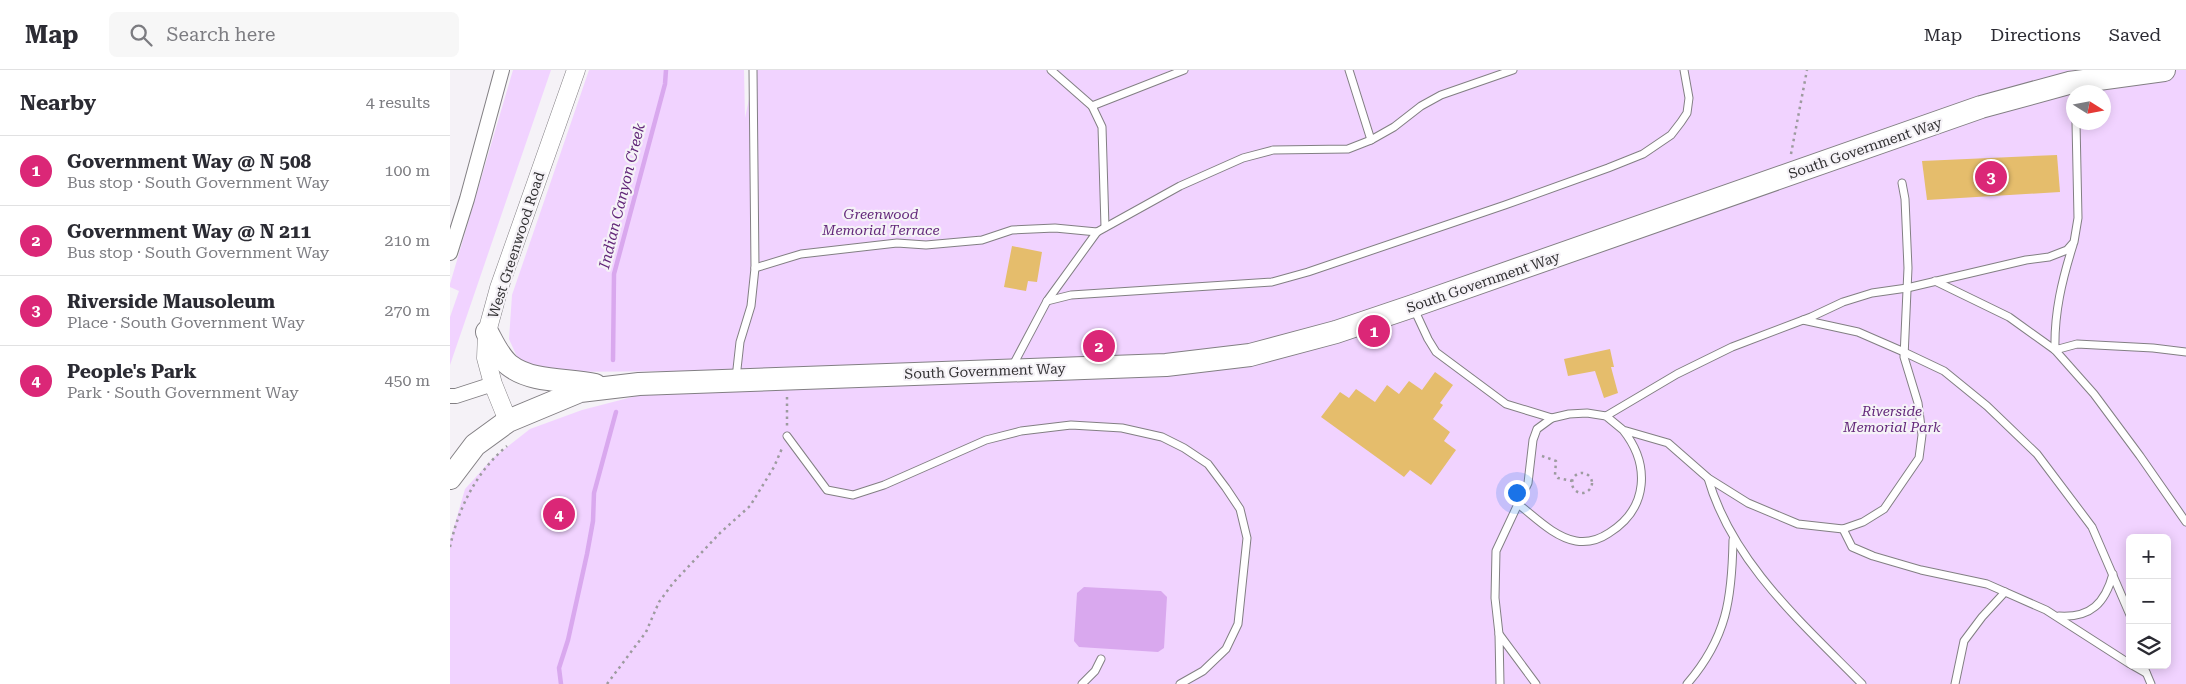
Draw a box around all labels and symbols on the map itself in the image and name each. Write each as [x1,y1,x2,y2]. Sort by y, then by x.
north arrow [2066,85,2111,130]
street label: South Government Way [1786,114,1945,182]
water label: Indian Canyon Creek [595,121,649,271]
pin: 3 [1975,158,2007,196]
street label: West Greenwood Road [485,170,547,320]
park label: Greenwood Memorial Terrace [821,206,940,238]
street label: South Government Way [1404,248,1563,316]
pin: 1 [1358,312,1390,350]
pin: 2 [1083,327,1115,365]
street label: South Government Way [904,360,1067,382]
park label: Riverside Memorial Park [1842,403,1941,435]
your location [1504,480,1530,506]
pin: 4 [543,495,575,533]

